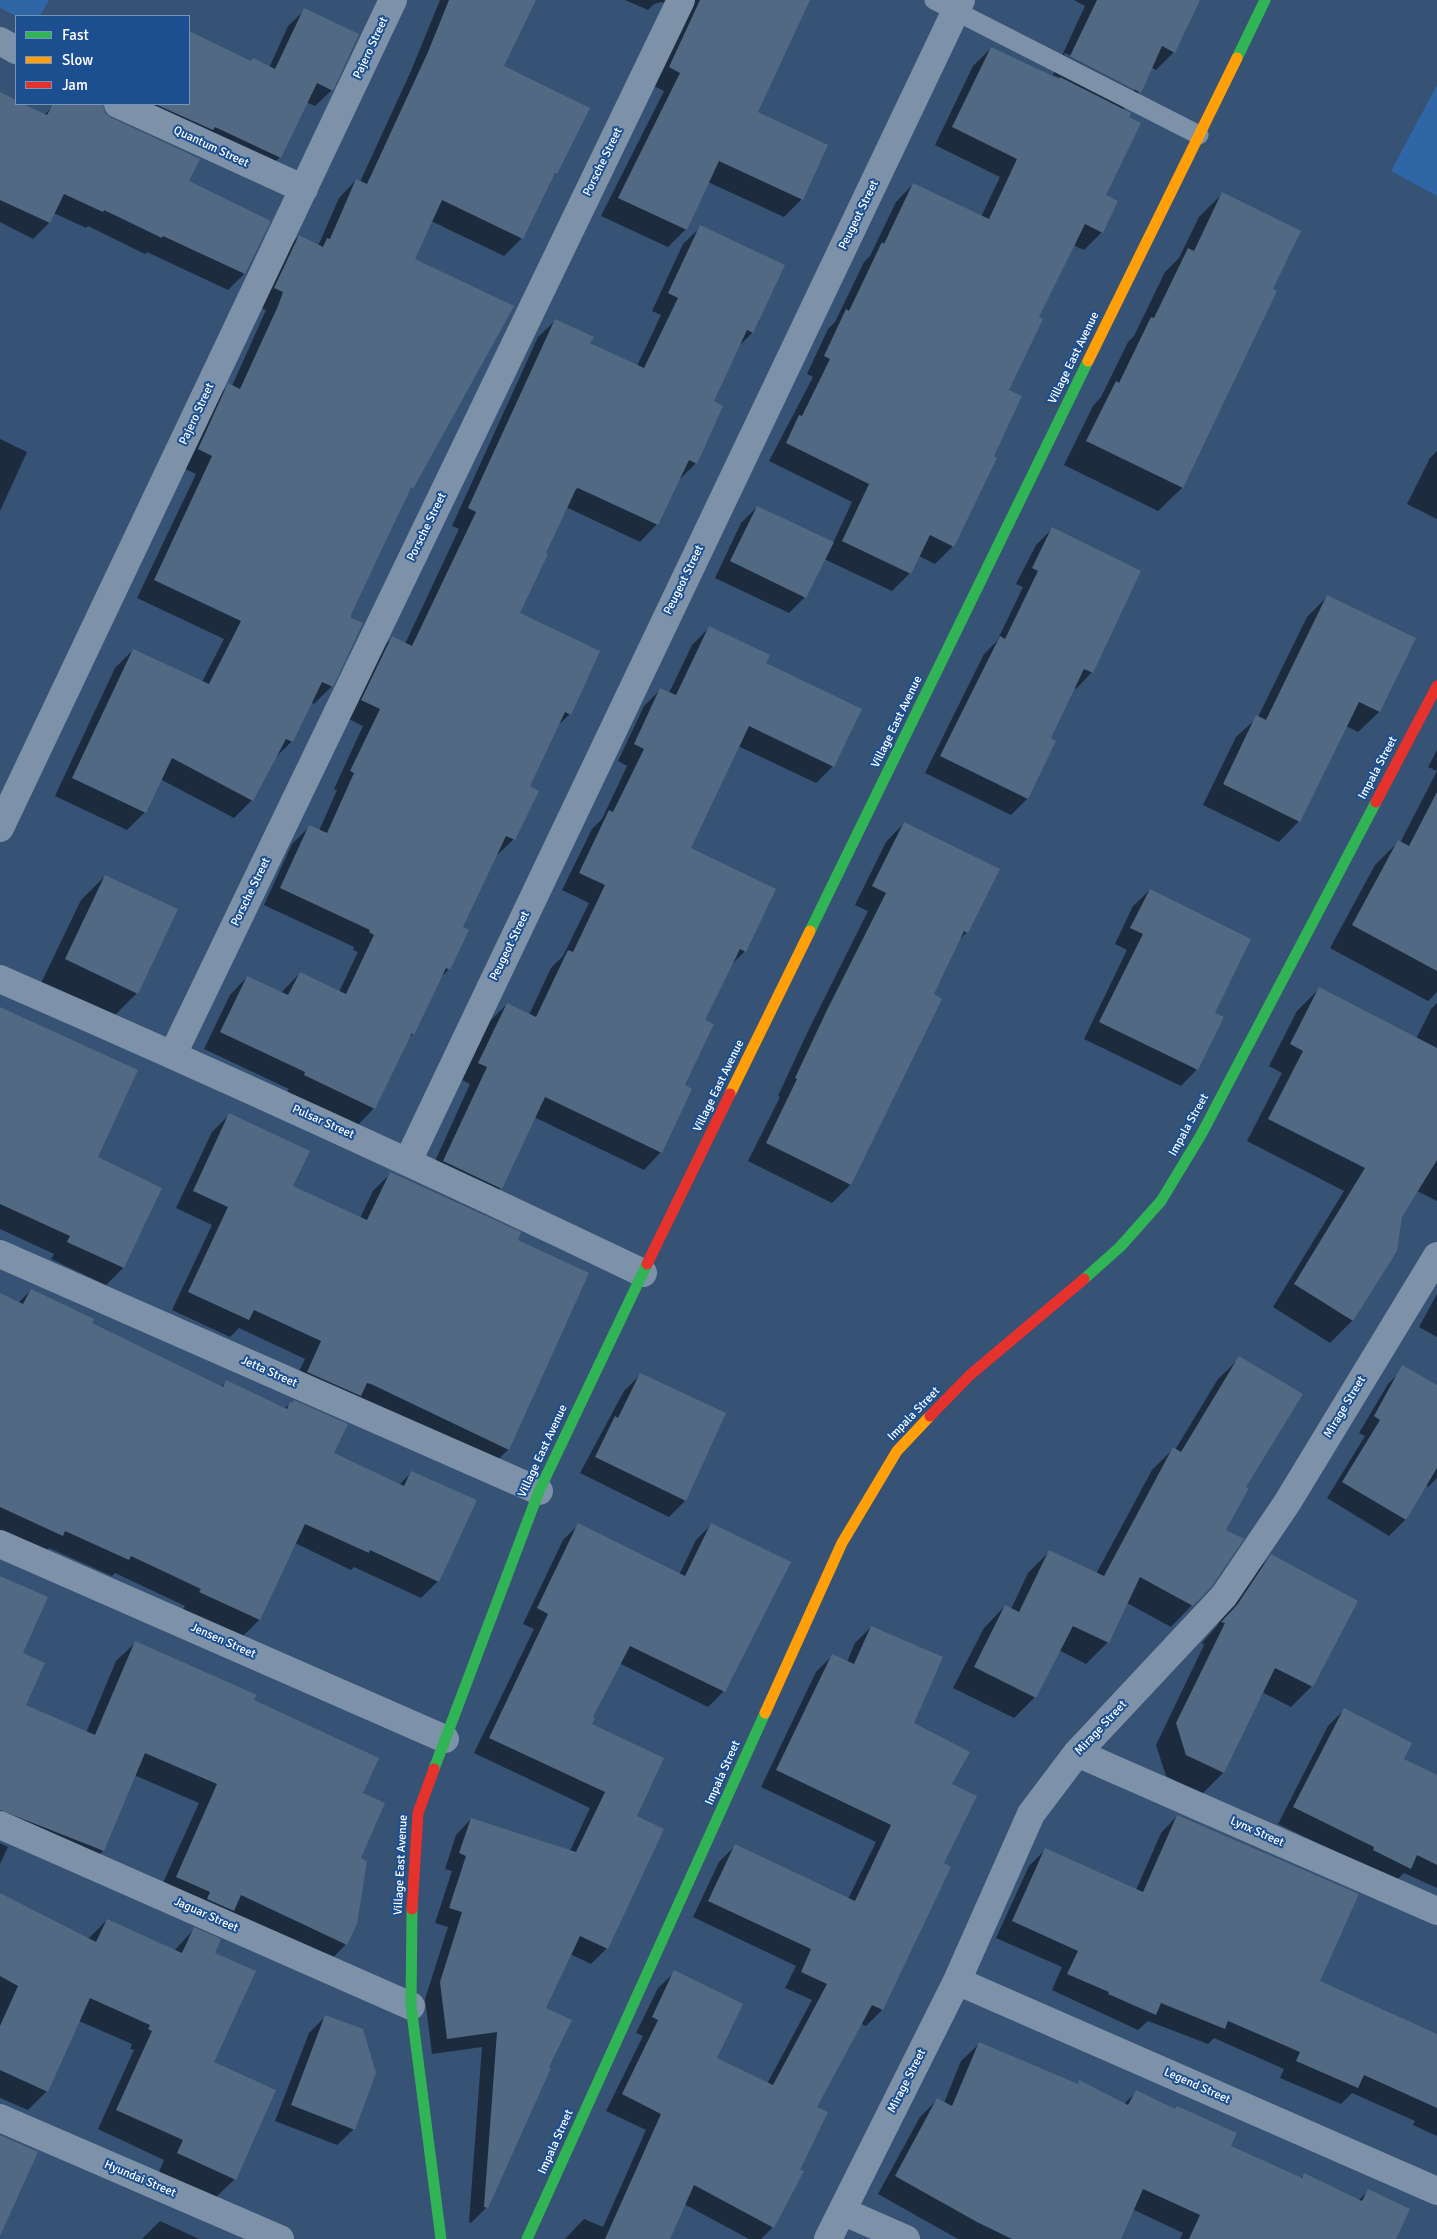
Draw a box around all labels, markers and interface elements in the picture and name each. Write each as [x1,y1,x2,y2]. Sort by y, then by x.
legend [15,15,190,105]
street label: Pajero Street [350,15,392,81]
text: Fast [62,26,89,44]
text: Slow [62,51,93,69]
text: Jam [62,76,88,94]
street label: Quantum Street [171,123,251,171]
street label: Porsche Street [580,125,626,199]
street label: Peugeot Street [836,178,882,252]
street label: Village East Avenue [1045,310,1103,406]
street label: Pajero Street [176,381,218,447]
street label: Porsche Street [404,490,450,564]
street label: Peugeot Street [661,543,707,617]
street label: Village East Avenue [868,674,926,770]
street label: Impala Street [1355,734,1401,802]
street label: Porsche Street [228,855,274,929]
street label: Peugeot Street [487,909,533,983]
street label: Village East Avenue [690,1038,748,1134]
street label: Impala Street [1166,1091,1212,1159]
street label: Pulsar Street [290,1102,356,1142]
street label: Jetta Street [239,1353,299,1391]
street label: Mirage Street [1321,1373,1369,1441]
street label: Impala Street [885,1384,943,1444]
street label: Village East Avenue [515,1402,571,1500]
street label: Jensen Street [188,1620,258,1662]
street label: Mirage Street [1072,1698,1130,1758]
street label: Impala Street [702,1739,744,1807]
street label: Village East Avenue [391,1814,411,1916]
street label: Lynx Street [1228,1814,1286,1850]
street label: Jaguar Street [172,1895,240,1935]
street label: Mirage Street [885,2047,929,2115]
street label: Legend Street [1162,2065,1232,2107]
street label: Impala Street [535,2108,577,2176]
street label: Hyundai Street [102,2157,178,2201]

